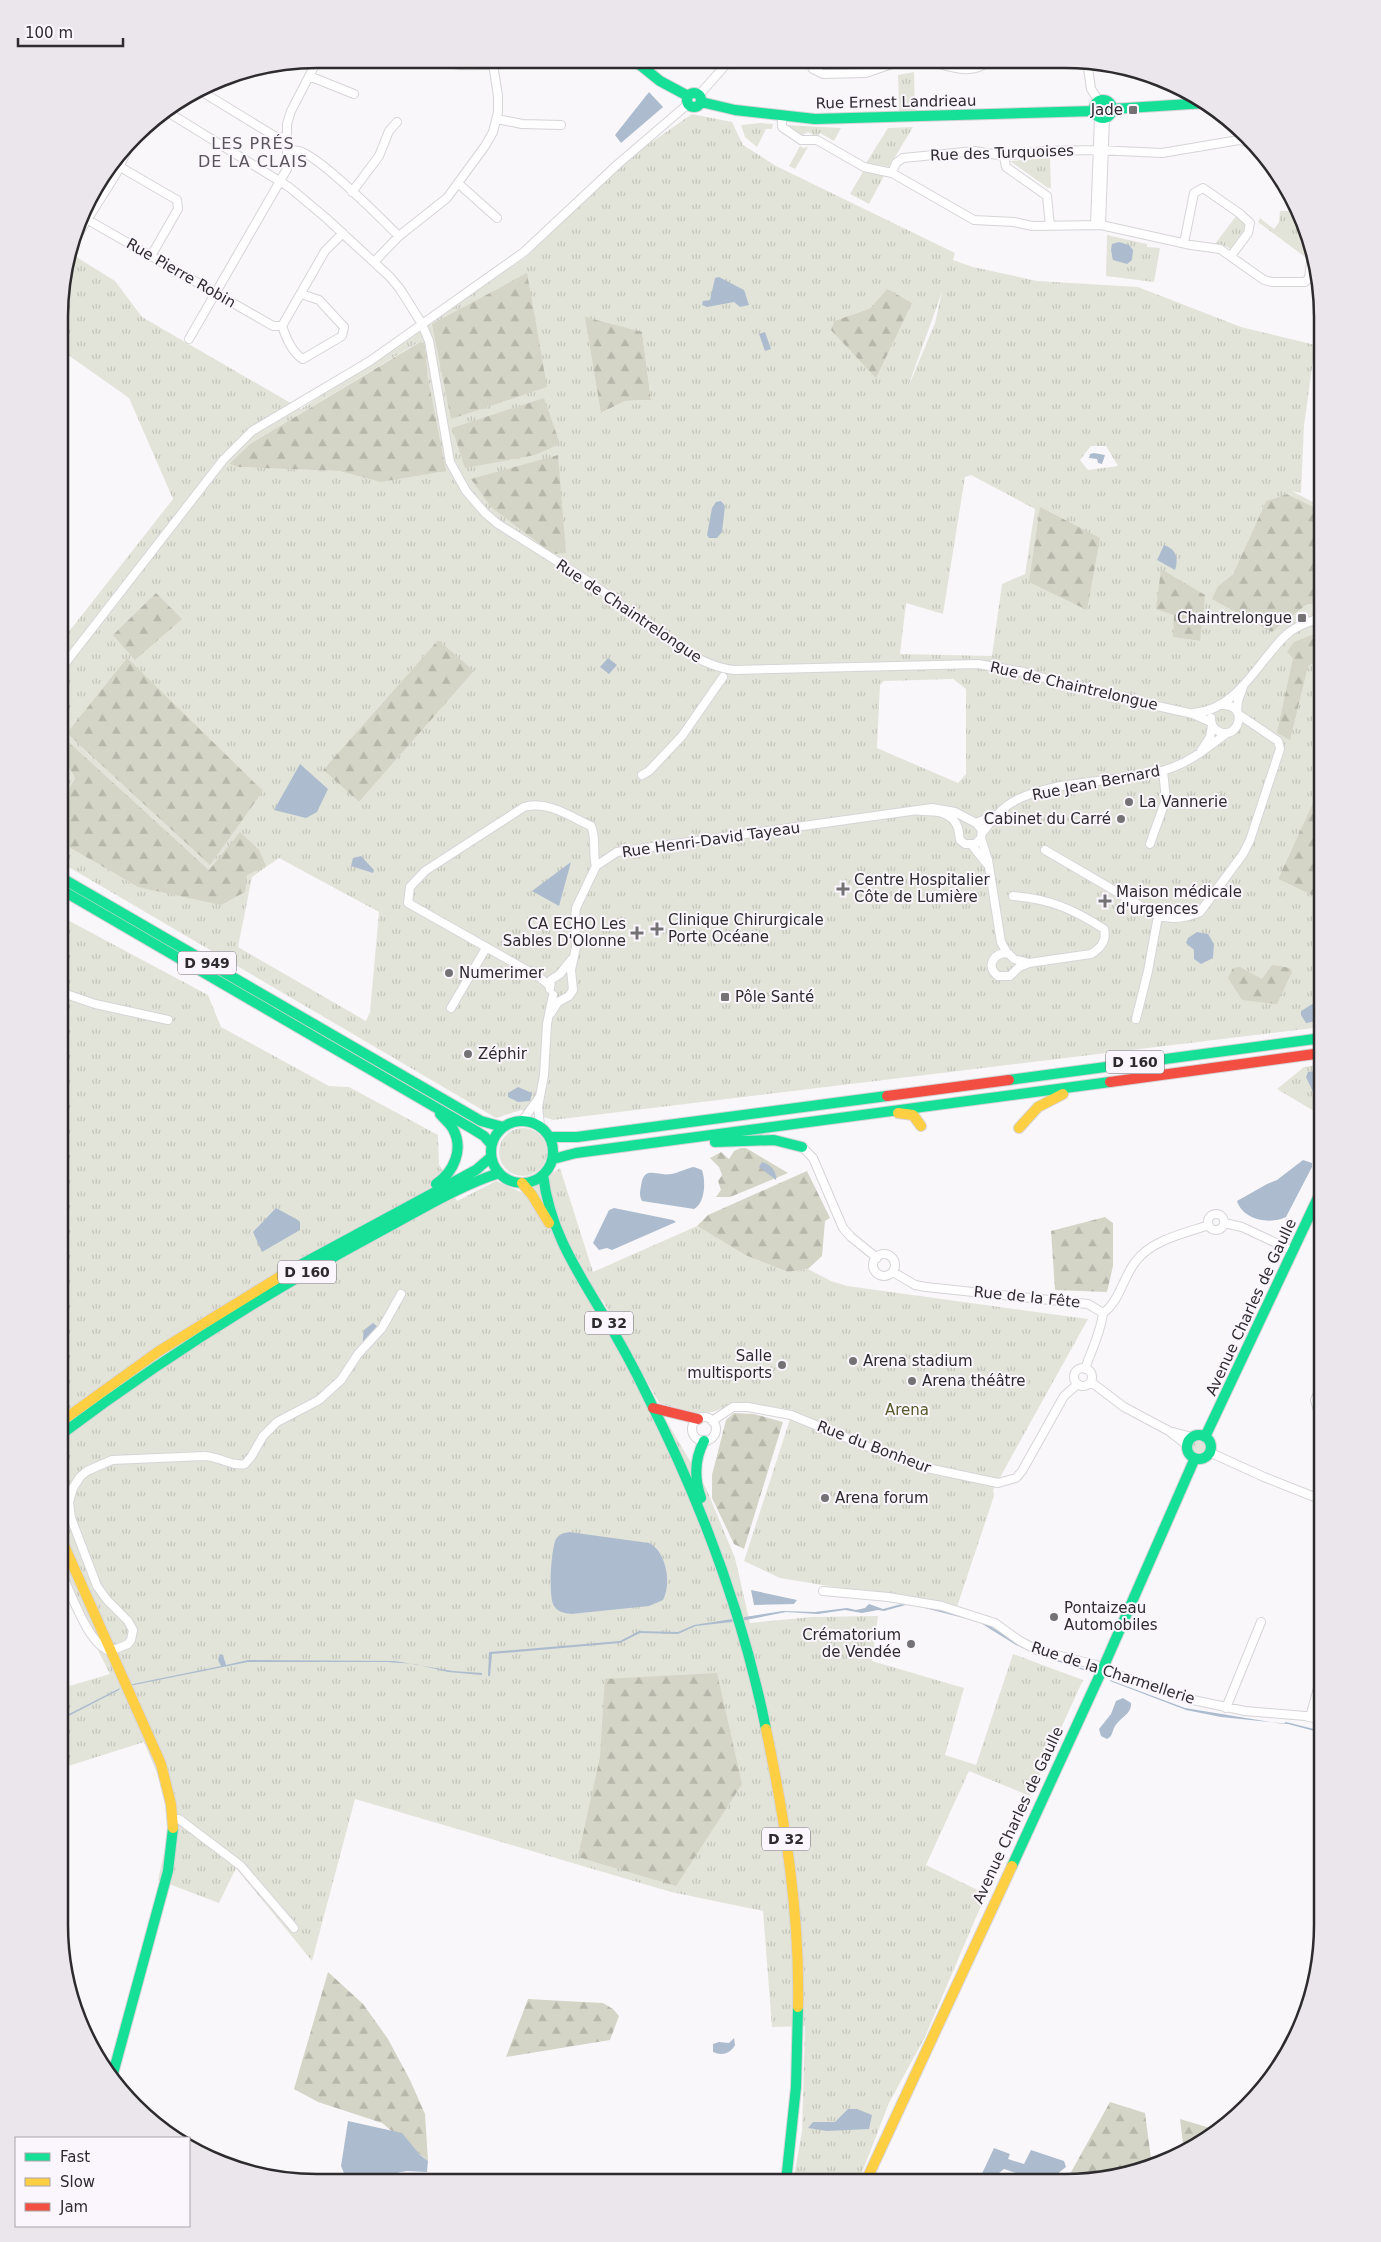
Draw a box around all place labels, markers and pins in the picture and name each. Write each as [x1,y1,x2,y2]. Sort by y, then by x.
place label: Jade [1090,101,1123,119]
marker: Jade [1127,104,1139,116]
place label: Chaintrelongue [1177,609,1292,627]
marker: Chaintrelongue [1296,612,1308,624]
place label: La Vannerie [1139,793,1227,811]
marker: La Vannerie [1123,796,1135,808]
place label: Cabinet du Carré [984,810,1111,828]
marker: Cabinet du Carré [1115,813,1127,825]
place label: Centre Hospitalier Côte de Lumière [854,871,991,906]
marker: Centre Hospitalier Côte de Lumière [836,882,850,896]
place label: Maison médicale d'urgences [1116,883,1242,918]
marker: Maison médicale d'urgences [1098,894,1112,908]
place label: Clinique Chirurgicale Porte Océane [668,911,824,946]
place label: CA ECHO Les Sables D'Olonne [503,915,626,950]
marker: Clinique Chirurgicale Porte Océane [650,922,664,936]
marker: CA ECHO Les Sables D'Olonne [630,926,644,940]
place label: Numerimer [459,964,545,982]
marker: Numerimer [443,967,455,979]
place label: Pôle Santé [735,988,814,1006]
marker: Pôle Santé [719,991,731,1003]
place label: Zéphir [478,1045,528,1063]
marker: Zéphir [462,1048,474,1060]
place label: Salle multisports [687,1347,772,1382]
place label: Arena stadium [863,1352,973,1370]
marker: Arena stadium [847,1355,859,1367]
marker: Salle multisports [776,1359,788,1371]
place label: Arena théâtre [922,1372,1026,1390]
marker: Arena théâtre [906,1375,918,1387]
place label: Arena forum [835,1489,929,1507]
marker: Arena forum [819,1492,831,1504]
place label: Pontaizeau Automobiles [1064,1599,1158,1634]
marker: Pontaizeau Automobiles [1048,1611,1060,1623]
place label: Crématorium de Vendée [802,1626,901,1661]
marker: Crématorium de Vendée [905,1638,917,1650]

